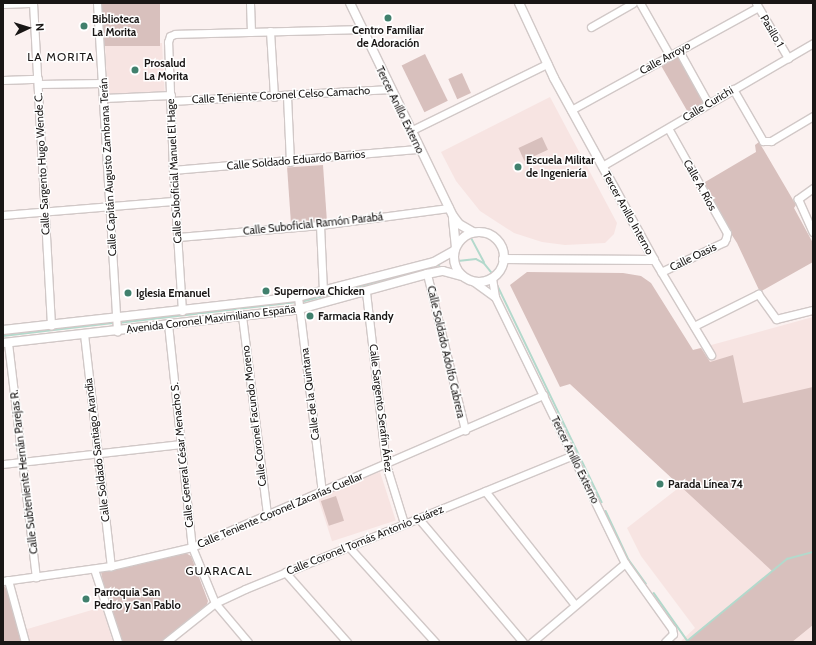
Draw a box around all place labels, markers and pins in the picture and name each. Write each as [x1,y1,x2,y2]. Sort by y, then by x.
place label: Biblioteca La Morita [92,13,139,39]
marker: Centro Familiar de Adoración [383,13,393,23]
marker: Biblioteca La Morita [79,21,89,31]
place label: Centro Familiar de Adoración [352,24,424,50]
place label: Prosalud La Morita [144,57,188,83]
marker: Prosalud La Morita [129,64,141,76]
place label: Escuela Militar de Ingeniería [526,154,595,180]
marker: Escuela Militar de Ingeniería [513,162,523,172]
place label: Supernova Chicken [274,284,365,298]
place label: Iglesia Emanuel [136,286,210,300]
marker: Supernova Chicken [261,286,271,296]
marker: Iglesia Emanuel [123,288,133,298]
place label: Farmacia Randy [318,309,394,323]
marker: Farmacia Randy [305,311,315,321]
place label: Parada Línea 74 [668,477,743,491]
marker: Parada Línea 74 [655,479,665,489]
place label: Parroquia San Pedro y San Pablo [94,586,181,612]
marker: Parroquia San Pedro y San Pablo [81,594,91,604]

